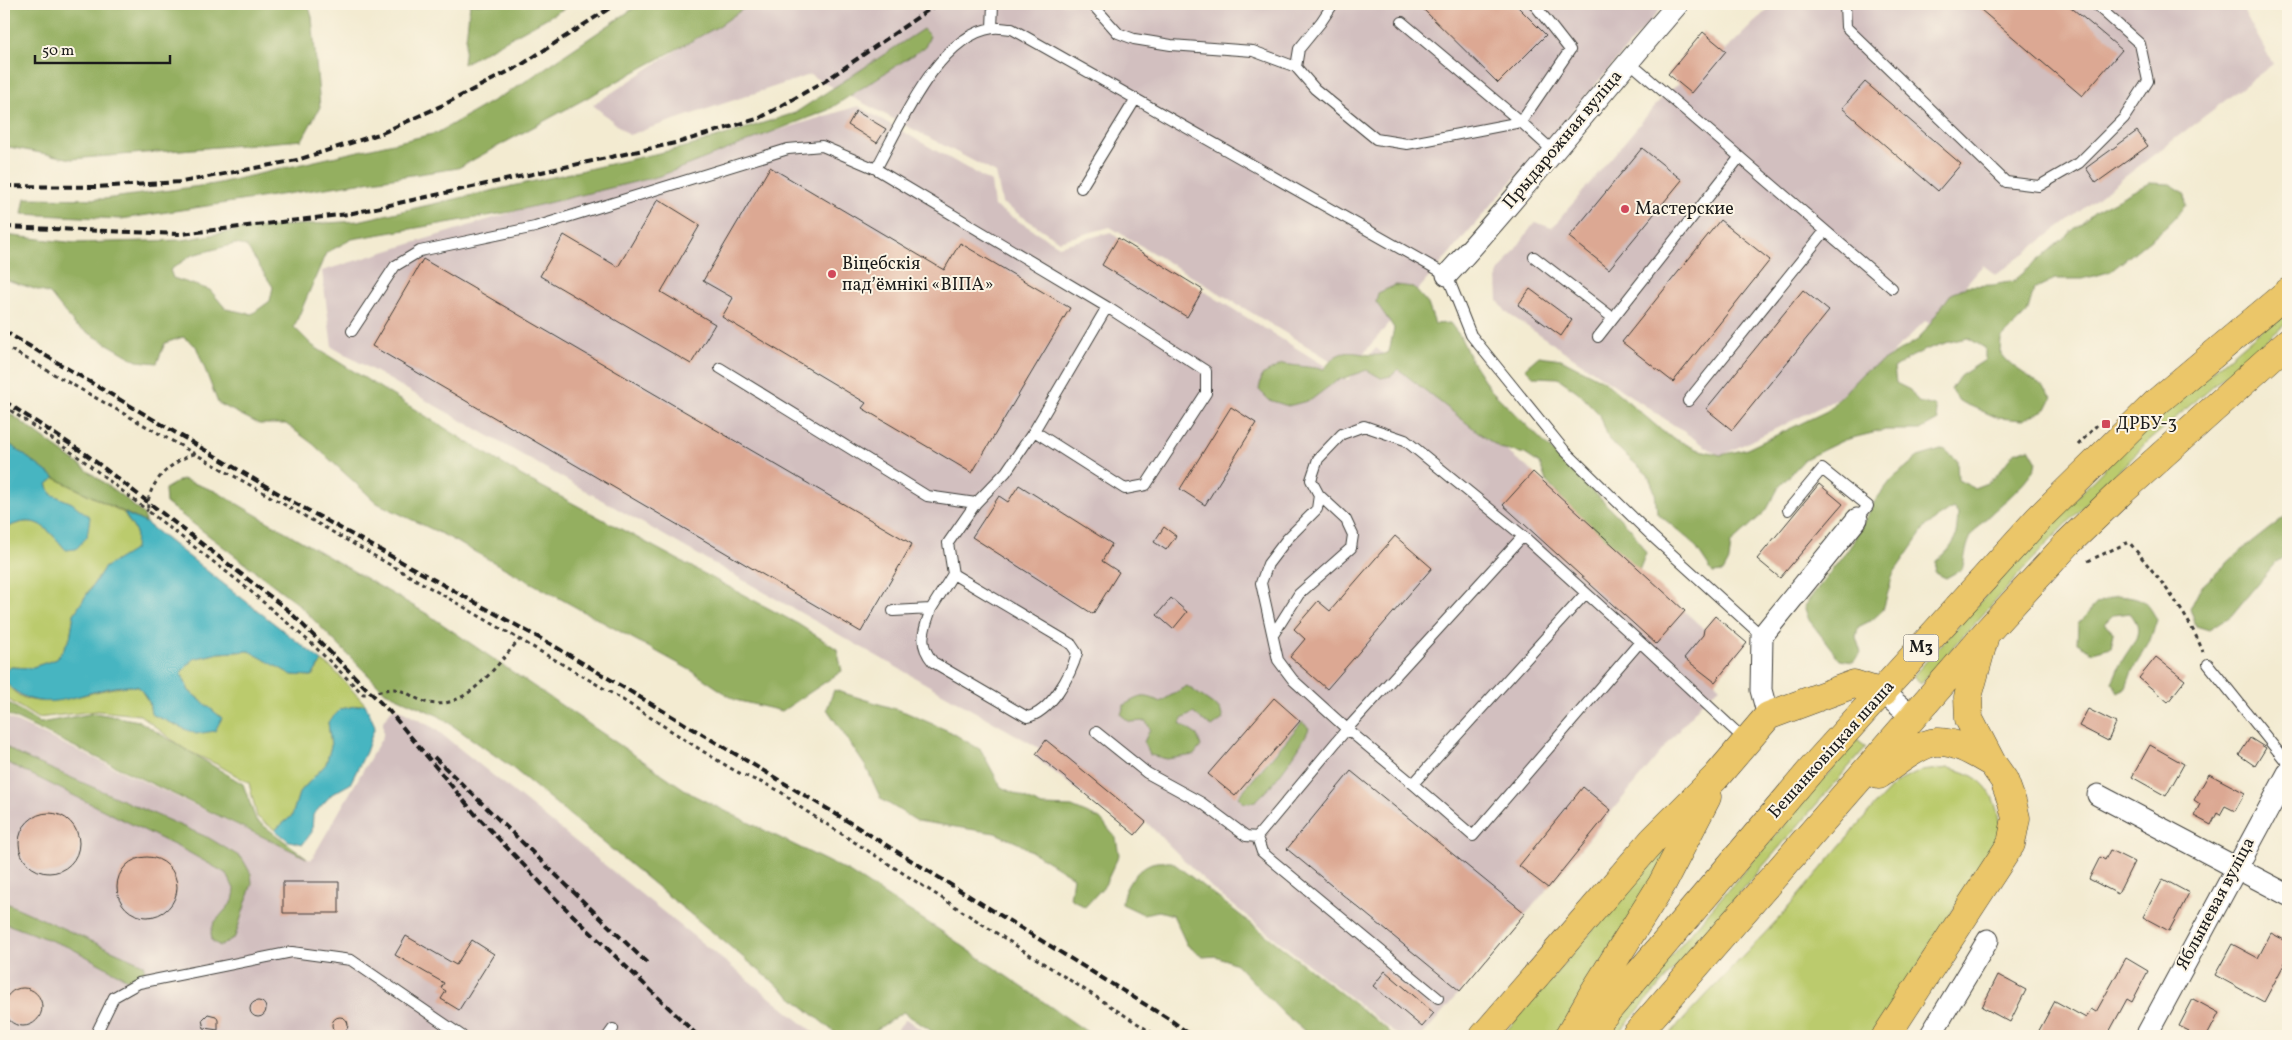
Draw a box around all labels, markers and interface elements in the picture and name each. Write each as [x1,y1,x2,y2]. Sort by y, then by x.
scale bar [35,32,170,64]
text: 50 m [42,41,74,62]
street label: Прыдарожная вуліца [1497,65,1629,215]
place label: Мастерские [1635,197,1734,222]
marker: Мастерские [1619,203,1631,215]
place label: Віцебскія падʼёмнікі «ВІПА» [842,252,994,298]
marker: Віцебскія падʼёмнікі «ВІПА» [826,268,838,280]
place label: ДРБУ-3 [2116,412,2177,437]
marker: ДРБУ-3 [2100,418,2112,430]
road number: М3 [1904,634,1938,661]
street label: Бешанковіцкая шаша [1763,675,1901,825]
street label: Яблыневая вуліца [2170,833,2262,975]

